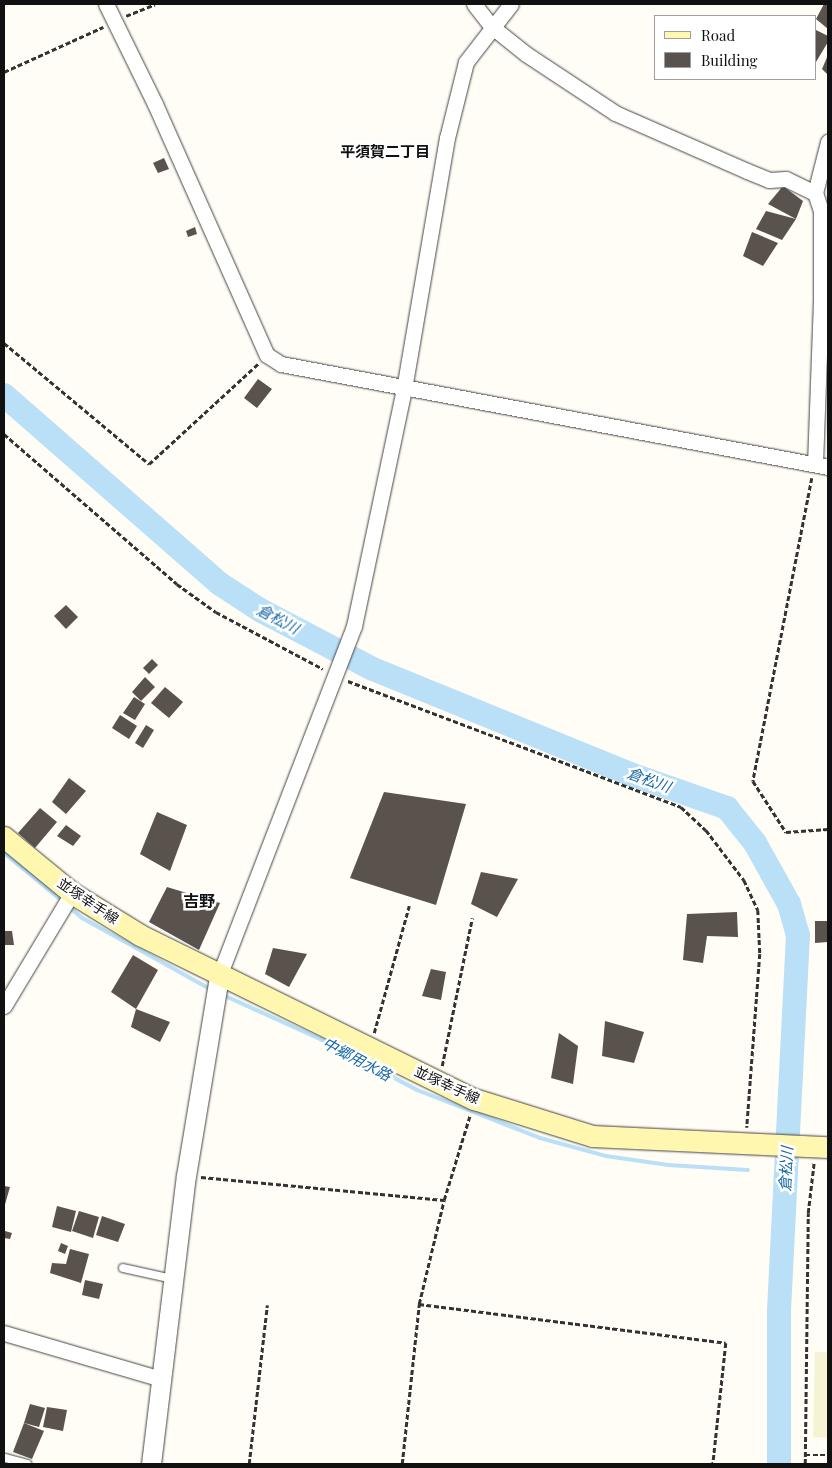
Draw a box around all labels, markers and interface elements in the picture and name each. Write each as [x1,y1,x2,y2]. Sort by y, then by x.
legend [654,15,817,80]
text: Road [701,25,735,45]
text: Building [701,50,757,70]
district label: 平須賀二丁目 [340,143,430,161]
water label: 倉松川 [254,600,302,638]
water label: 倉松川 [625,764,673,796]
street label: 並塚幸手線 [54,874,122,928]
district label: 吉野 [183,891,215,911]
water label: 中郷用水路 [320,1033,394,1085]
street label: 並塚幸手線 [412,1063,482,1107]
water label: 倉松川 [776,1146,796,1192]

